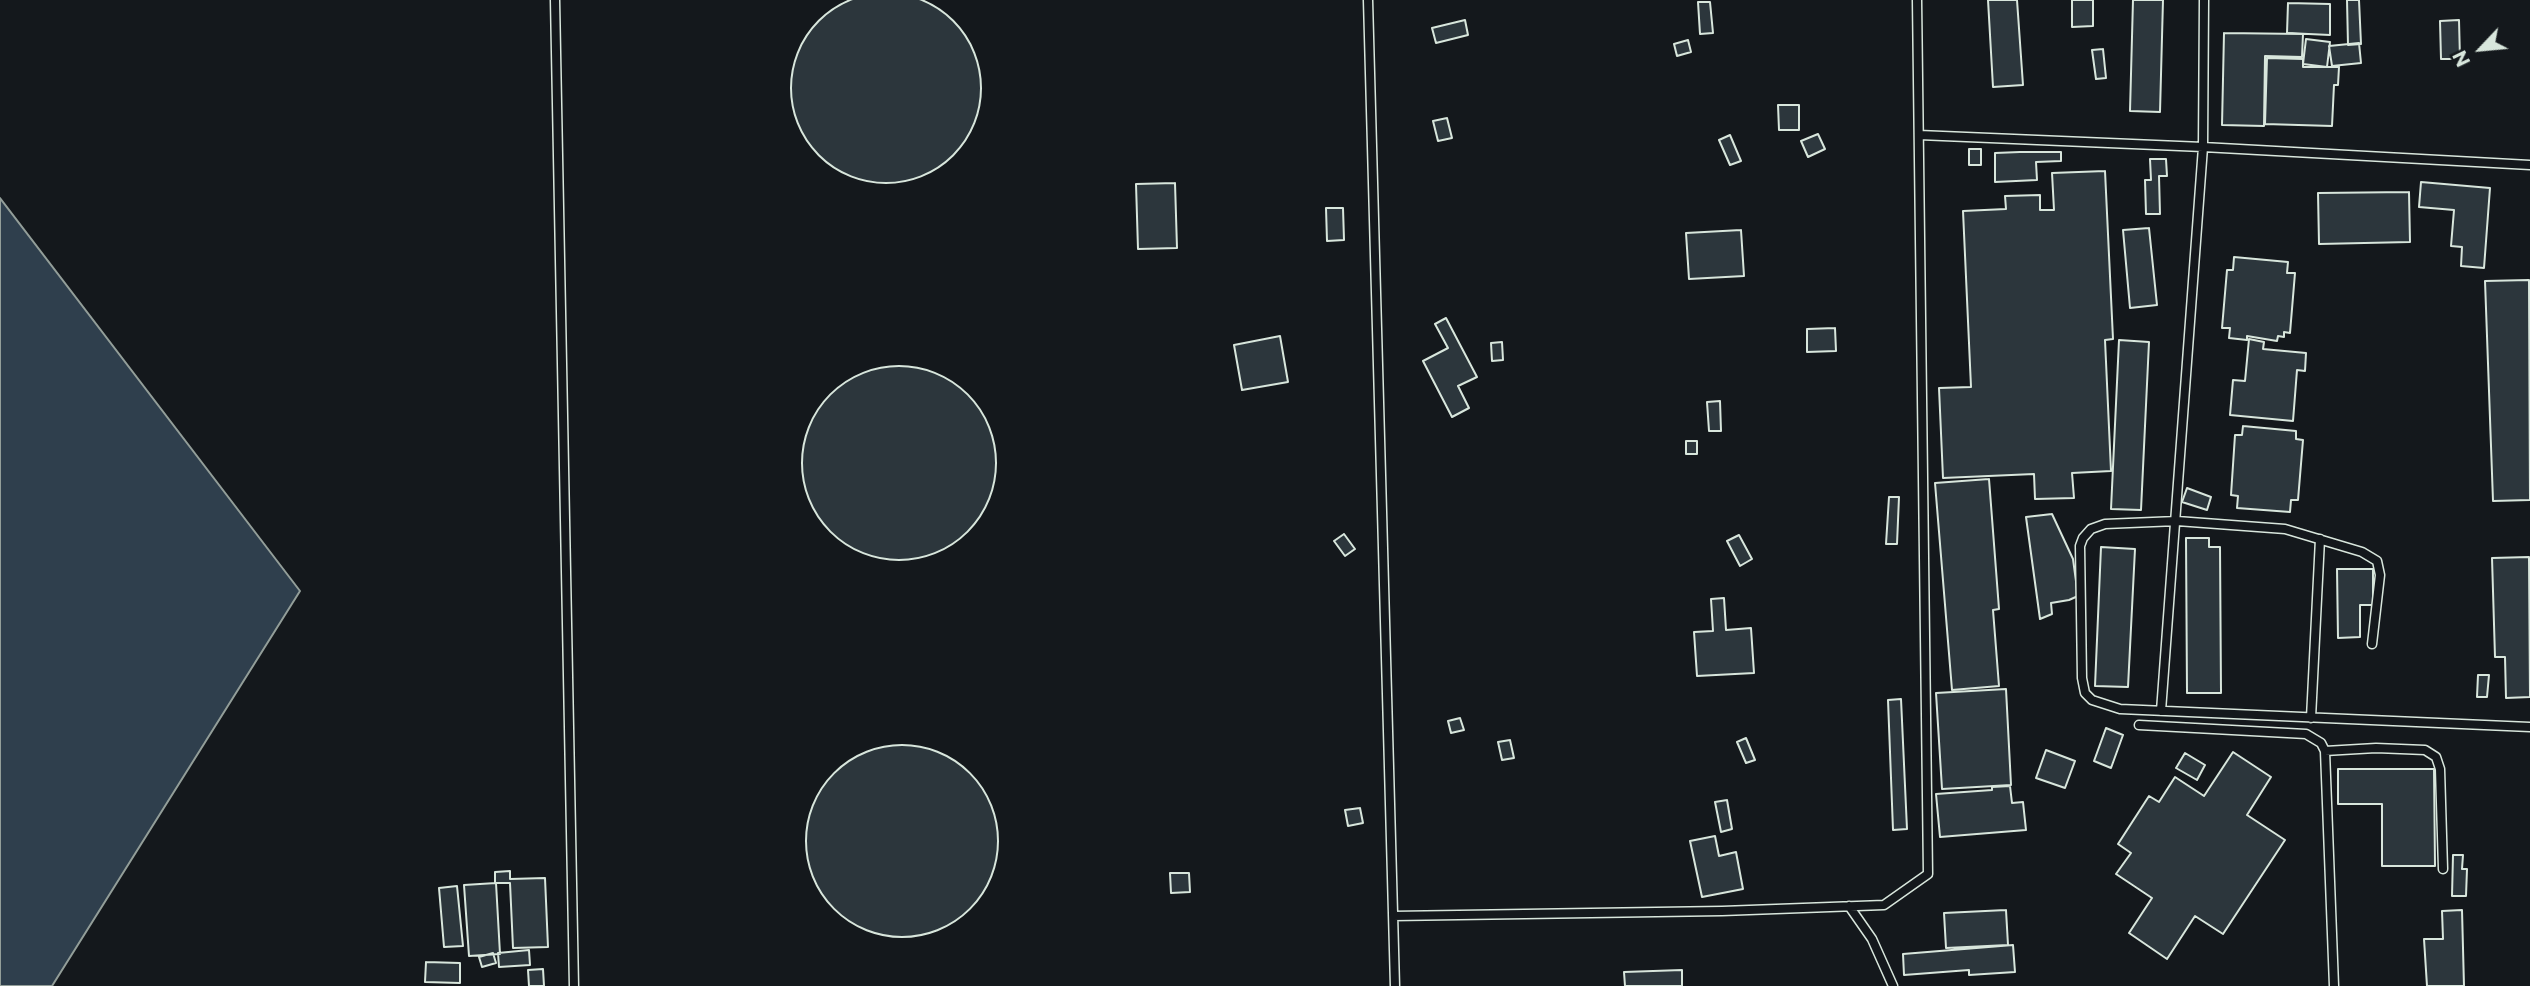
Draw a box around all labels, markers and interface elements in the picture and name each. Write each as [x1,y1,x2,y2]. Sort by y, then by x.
north arrow [2446,14,2516,84]
text: N [2448,46,2475,70]

